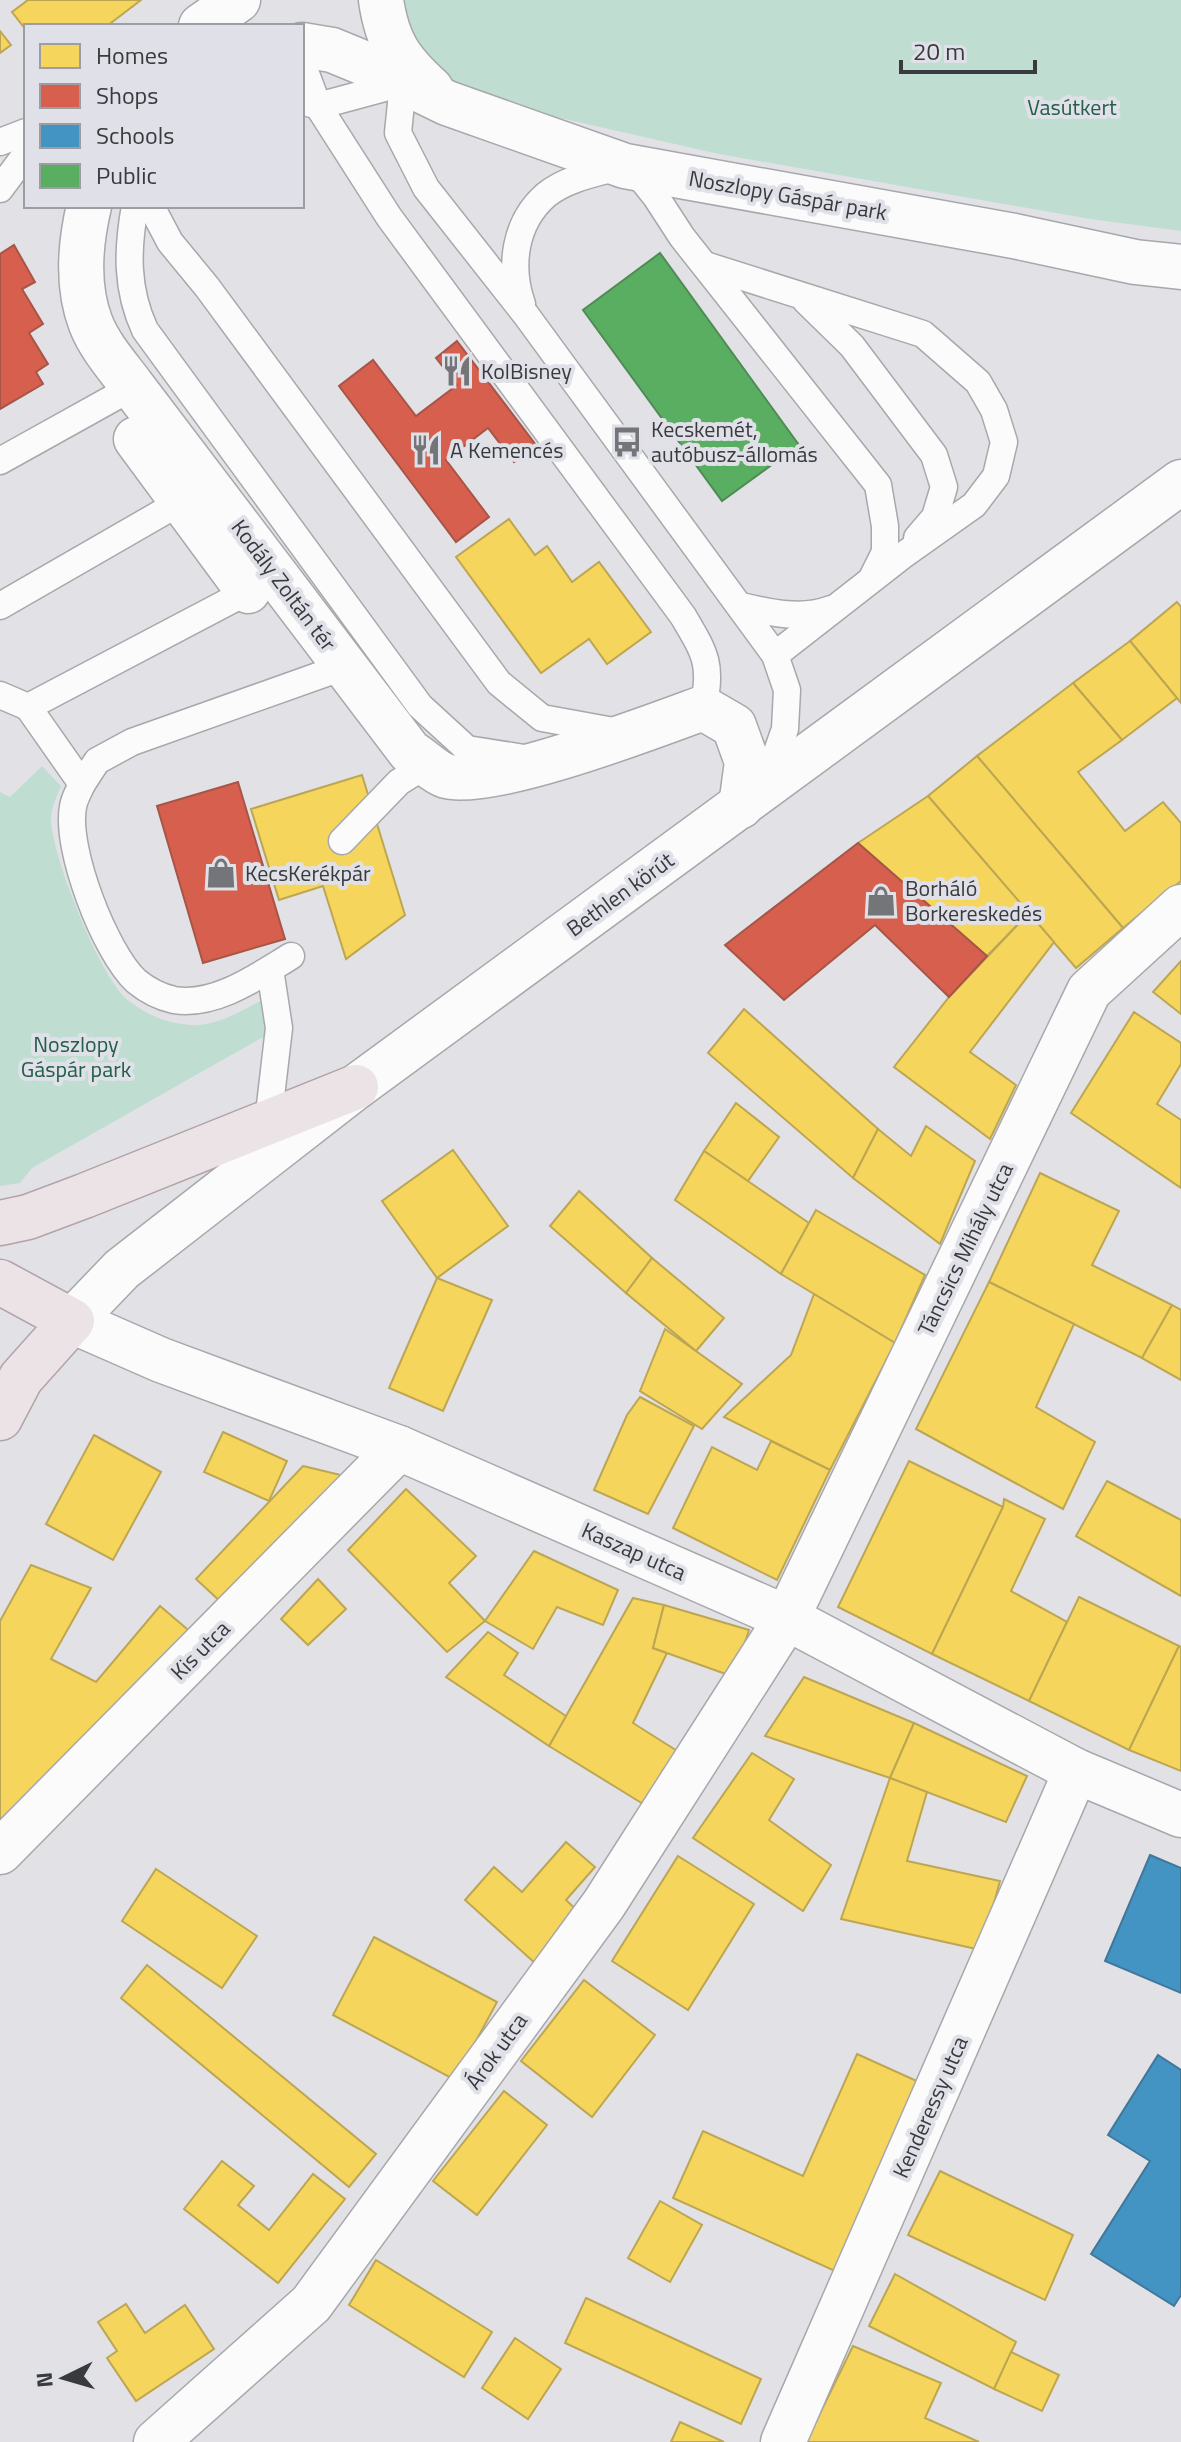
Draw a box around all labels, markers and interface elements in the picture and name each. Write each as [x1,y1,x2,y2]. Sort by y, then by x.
legend [24,24,304,208]
scale bar [901,24,1035,74]
text: 20 m [913,33,965,69]
text: Homes [96,37,168,73]
text: Shops [96,77,158,113]
park label: Vasútkert [1027,90,1117,124]
text: Schools [96,117,174,153]
text: Public [96,157,157,193]
street label: Noszlopy Gáspár park [686,161,890,229]
restaurant icon: KolBisney [440,354,474,388]
place label: KolBisney [481,354,572,388]
place label: Kecskemét, autóbusz-állomás [651,412,818,471]
bus stop icon: Kecskemét, autóbusz-állomás [610,425,644,459]
restaurant icon: A Kemencés [409,433,443,467]
place label: A Kemencés [450,433,563,467]
street label: Kodály Zoltán tér [223,512,345,658]
street label: Bethlen körút [559,843,681,945]
shop icon: KecsKerékpár [204,856,238,890]
place label: KecsKerékpár [245,856,371,890]
place label: Borháló Borkereskedés [905,871,1042,930]
shop icon: Borháló Borkereskedés [864,884,898,918]
park label: Noszlopy Gáspár park [21,1027,132,1086]
street label: Táncsics Mihály utca [908,1157,1022,1341]
street label: Kaszap utca [576,1513,692,1589]
street label: Kis utca [162,1612,238,1688]
street label: Árok utca [457,2006,535,2096]
street label: Kenderessy utca [884,2031,976,2183]
north arrow [24,2338,104,2418]
text: N [26,2371,62,2389]

